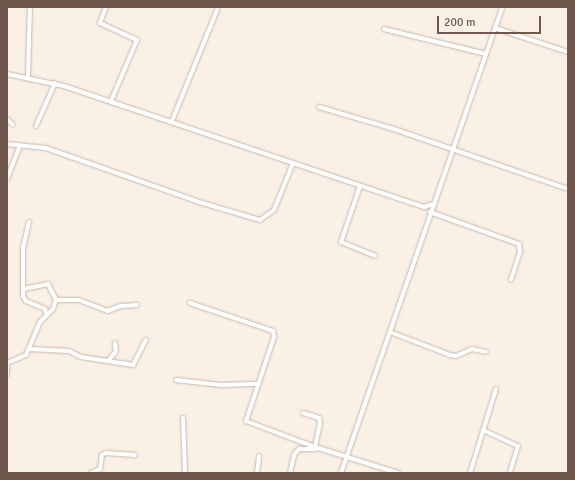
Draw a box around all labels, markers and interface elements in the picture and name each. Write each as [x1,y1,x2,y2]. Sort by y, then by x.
scale bar [439,8,543,34]
text: 200 m [444,15,476,30]

